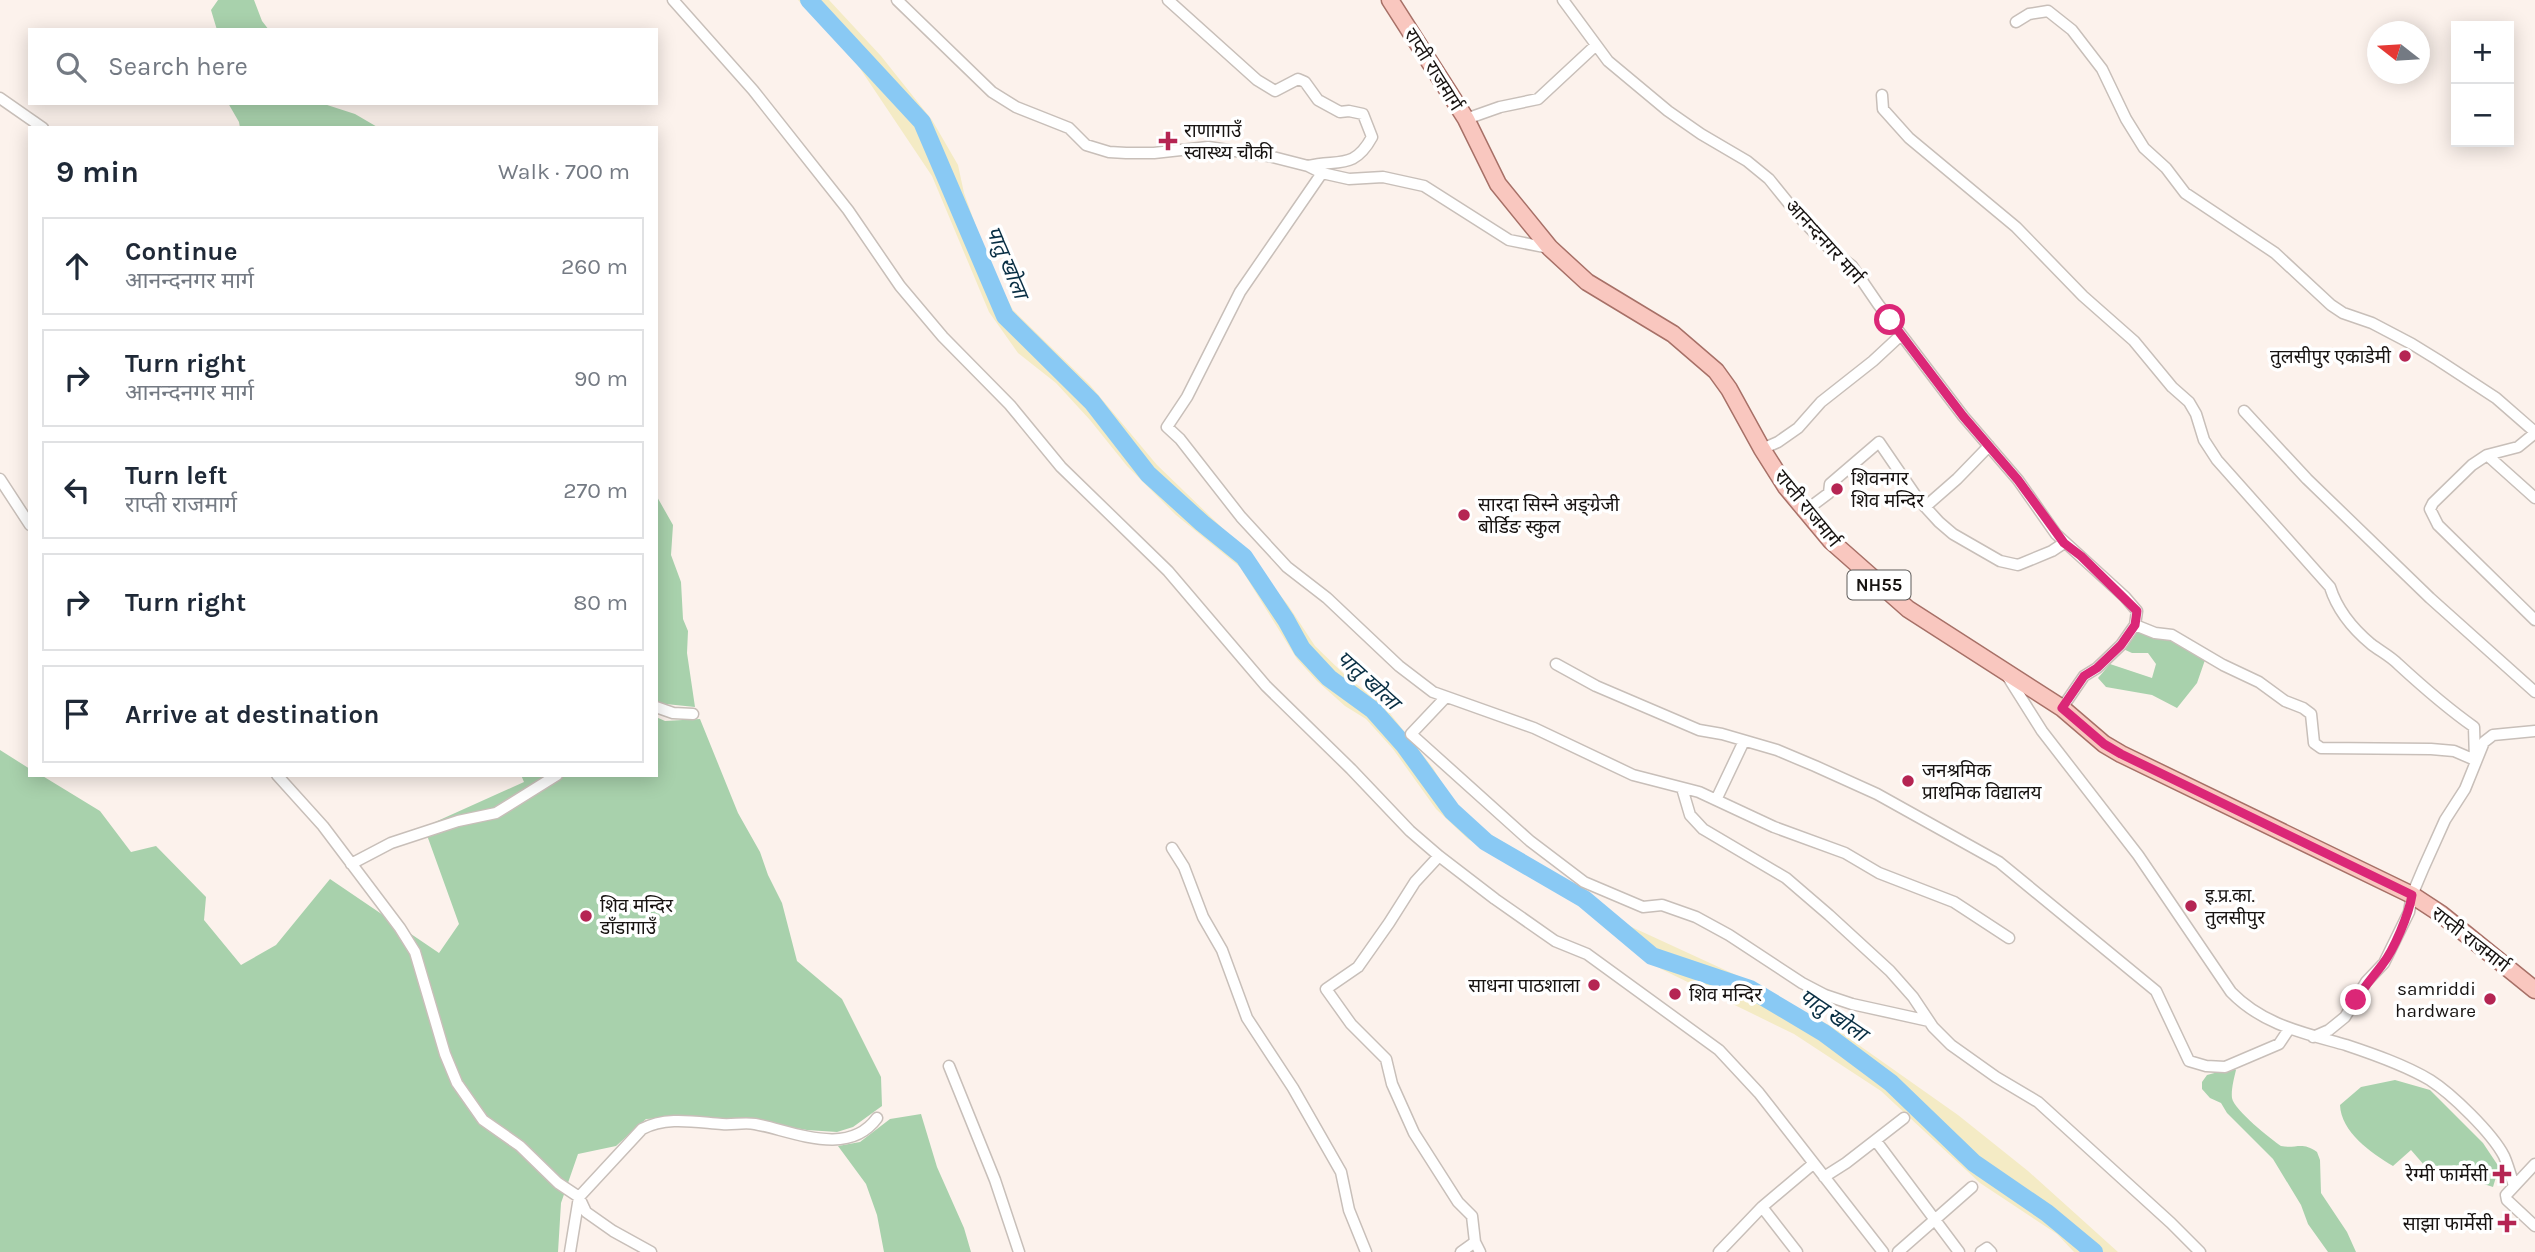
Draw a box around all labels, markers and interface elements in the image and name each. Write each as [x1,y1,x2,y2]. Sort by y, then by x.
north arrow [2367,21,2430,84]
map controls [2451,21,2514,147]
button: + [2451,21,2514,84]
street label: राप्ती राजमार्ग [1399,24,1468,115]
search box [28,28,658,105]
icon: search [52,48,90,86]
text: Search here [108,51,248,82]
button: − [2451,84,2514,147]
place label: राणागाउँ स्वास्थ्य चौकी [1184,119,1274,164]
marker: राणागाउँ स्वास्थ्य चौकी [1158,131,1178,151]
text: 9 min [56,154,139,190]
text: Walk · 700 m [498,158,630,185]
street label: आनन्दनगर मार्ग [1780,194,1869,289]
water label: पातु खोला [980,222,1034,305]
text: Continue [125,236,237,267]
icon: ahead [58,247,96,285]
text: 260 m [561,253,628,280]
text: आनन्दनगर मार्ग [125,267,254,294]
route start [1874,304,1905,335]
place label: तुलसीपुर एकाडेमी [2270,345,2392,369]
text: Turn right [125,348,246,379]
marker: तुलसीपुर एकाडेमी [2397,348,2413,364]
icon: right [58,359,96,397]
text: 90 m [574,365,628,392]
text: आनन्दनगर मार्ग [125,379,254,406]
text: Turn left [125,460,227,491]
street label: राप्ती राजमार्ग [1770,465,1846,552]
place label: शिवनगर शिव मन्दिर [1851,468,1925,512]
icon: left [58,471,96,509]
text: 270 m [563,477,628,504]
marker: शिवनगर शिव मन्दिर [1829,481,1845,497]
text: राप्ती राजमार्ग [125,491,237,518]
place label: सारदा सिस्ने अङ्ग्रेजी बोर्डिङ स्कुल [1478,493,1621,539]
marker: सारदा सिस्ने अङ्ग्रेजी बोर्डिङ स्कुल [1456,507,1472,523]
road number: NH55 [1848,570,1910,600]
icon: right [58,583,96,621]
text: Turn right [125,587,246,618]
text: 80 m [573,589,628,616]
water label: पातु खोला [1331,646,1407,718]
icon: arrive [58,695,96,733]
text: Arrive at destination [125,699,379,730]
place label: जनश्रमिक प्राथमिक विद्यालय [1922,760,2043,804]
marker: जनश्रमिक प्राथमिक विद्यालय [1900,773,1916,789]
place label: इ.प्र.का. तुलसीपुर [2205,885,2266,930]
place label: शिव मन्दिर डाँडागाउँ [599,895,674,939]
marker: इ.प्र.का. तुलसीपुर [2183,898,2199,914]
street label: राप्ती राजमार्ग [2427,902,2515,978]
marker: शिव मन्दिर डाँडागाउँ [578,908,594,924]
place label: साधना पाठशाला [1468,975,1581,997]
marker: साधना पाठशाला [1586,977,1602,993]
place label: samriddi hardware [2395,978,2476,1022]
place label: शिव मन्दिर [1689,984,1763,1006]
water label: पातु खोला [1794,984,1874,1049]
route end [2340,984,2371,1015]
marker: शिव मन्दिर [1667,986,1683,1002]
marker: samriddi hardware [2482,991,2498,1007]
place label: रेग्मी फार्मेसी [2405,1163,2489,1186]
marker: रेग्मी फार्मेसी [2494,1166,2510,1182]
place label: साझा फार्मेसी [2403,1212,2494,1235]
marker: साझा फार्मेसी [2499,1215,2515,1231]

